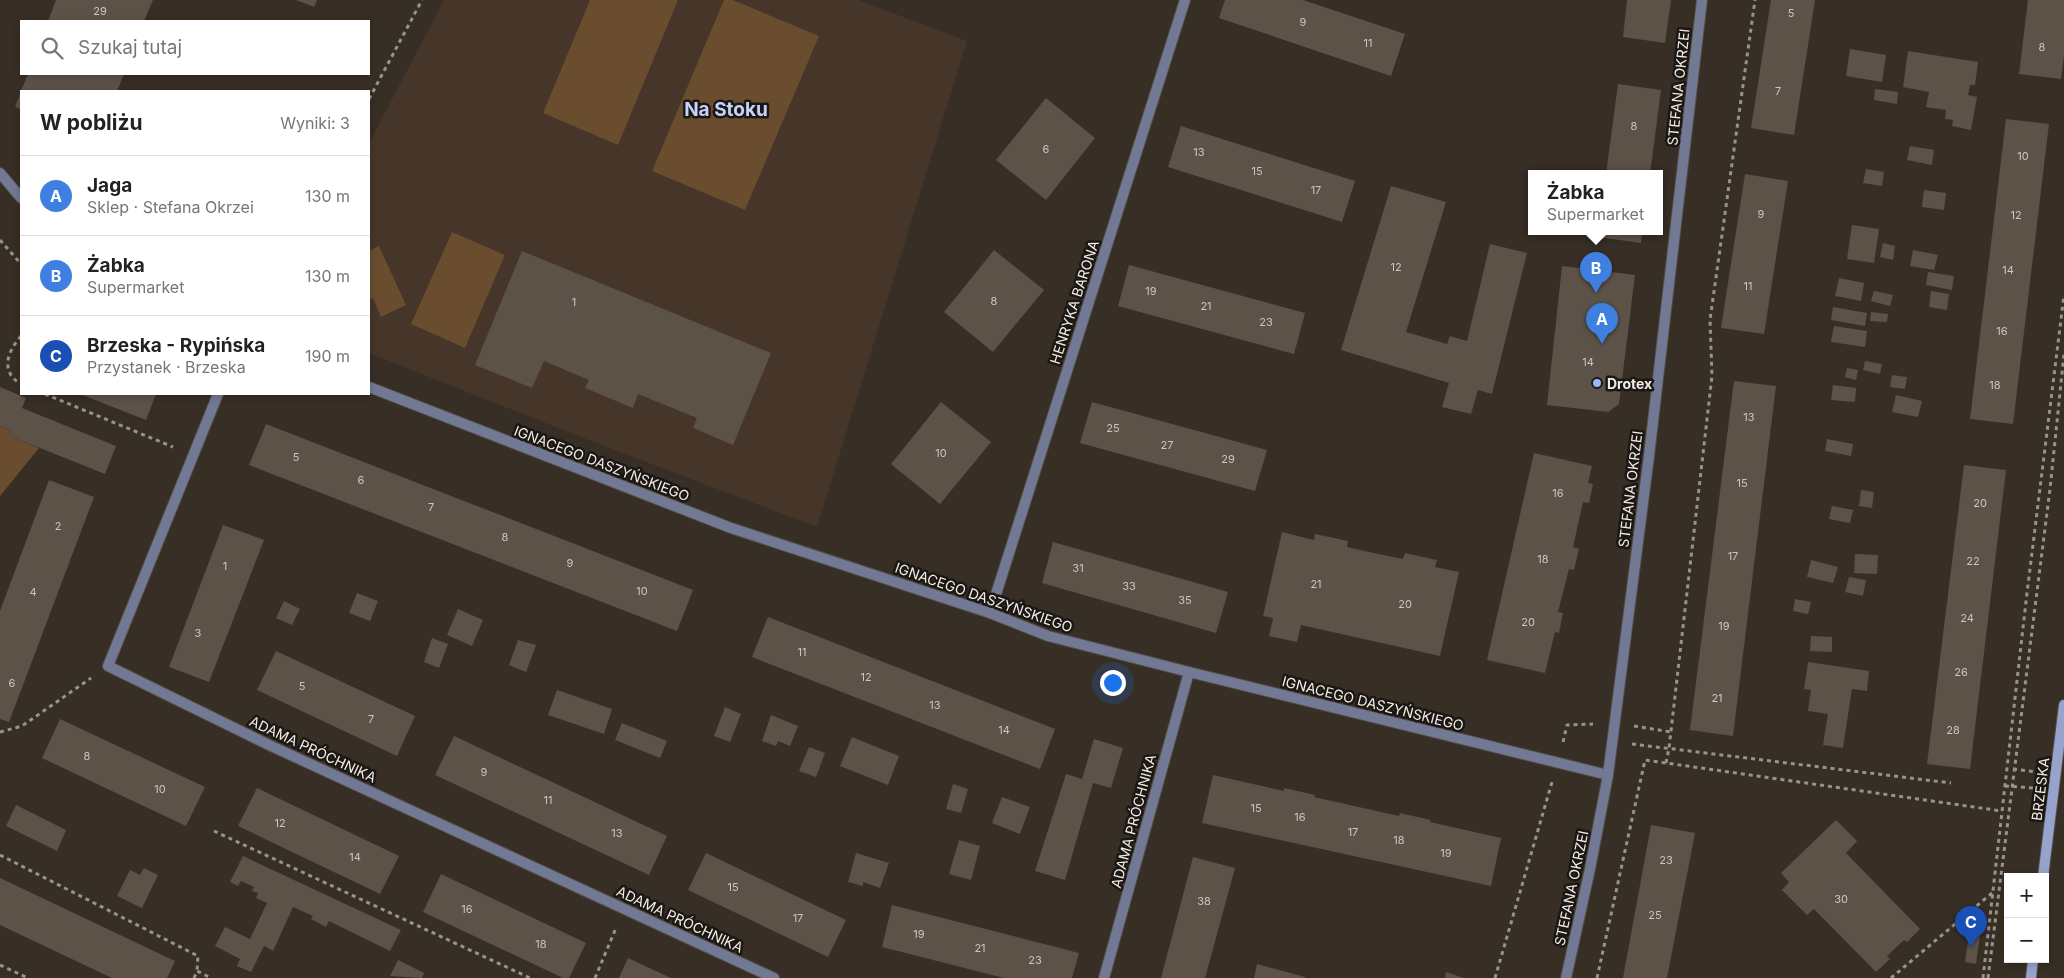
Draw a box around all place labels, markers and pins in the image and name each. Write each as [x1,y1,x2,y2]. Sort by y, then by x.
pin: B [1580,252,1612,293]
pin: A [1586,303,1618,344]
place label: Drotex [1607,375,1652,392]
marker: Drotex [1591,377,1603,389]
pin: C [1955,906,1987,947]

